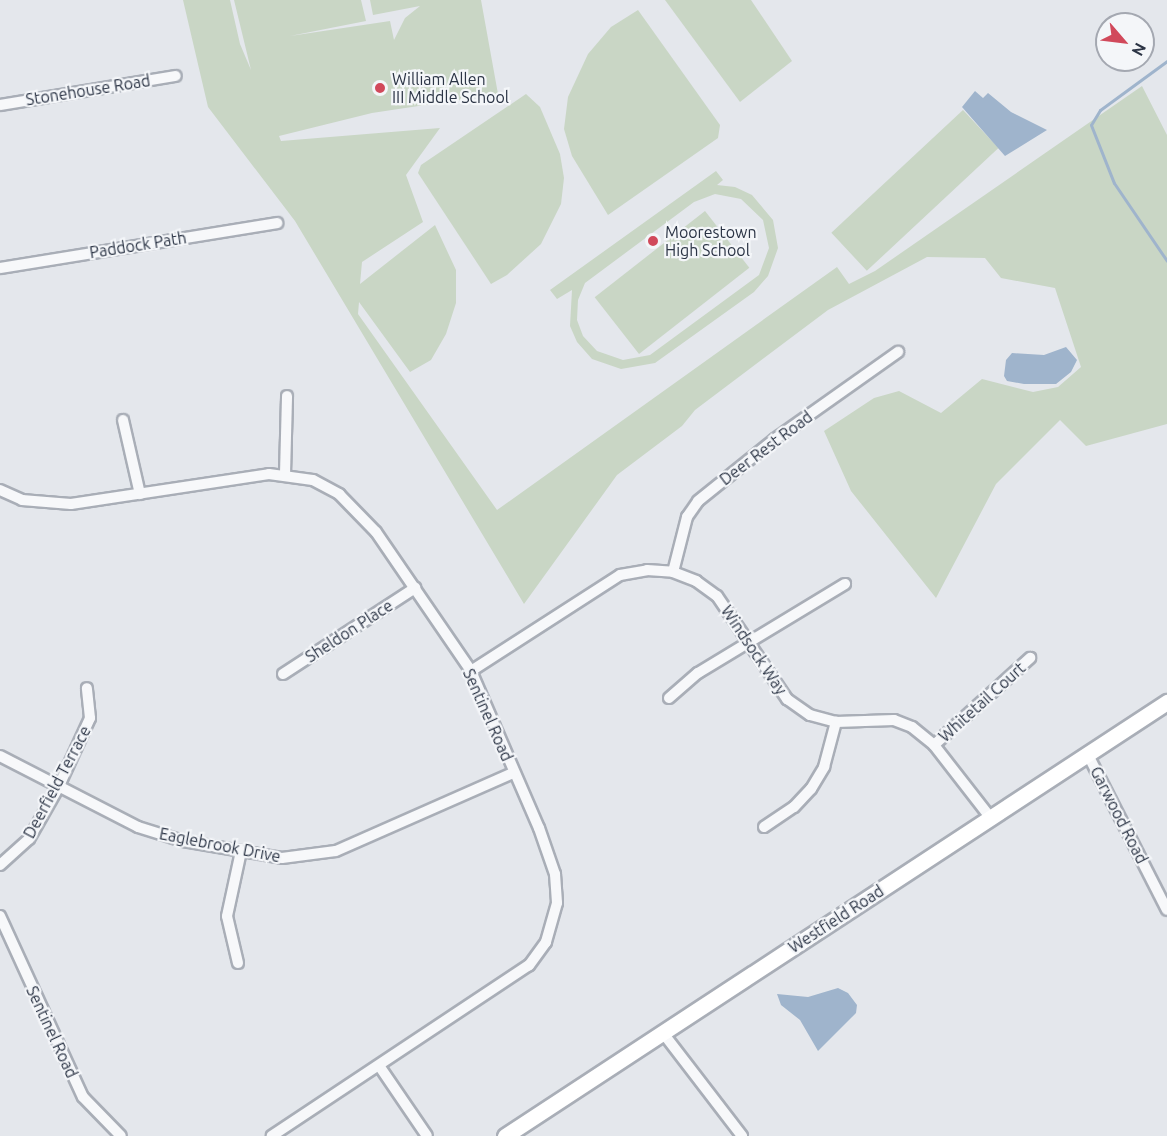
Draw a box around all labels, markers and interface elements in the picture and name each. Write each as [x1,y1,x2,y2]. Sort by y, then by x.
north arrow [1095,12,1155,72]
text: N [1128,40,1150,59]
place label: William Allen III Middle School [392,69,509,107]
street label: Stonehouse Road [24,71,152,109]
marker: William Allen III Middle School [373,81,387,95]
place label: Moorestown High School [665,222,757,260]
street label: Paddock Path [88,228,188,262]
marker: Moorestown High School [646,234,660,248]
street label: Deer Rest Road [716,407,816,489]
street label: Sheldon Place [302,596,396,666]
street label: Windsock Way [717,602,791,698]
street label: Whitetail Court [935,658,1029,746]
street label: Sentinel Road [459,666,517,764]
street label: Deerfield Terrace [19,722,95,842]
street label: Garwood Road [1086,763,1152,867]
street label: Eaglebrook Drive [158,824,282,866]
street label: Westfield Road [785,881,887,957]
street label: Sentinel Road [22,983,82,1081]

